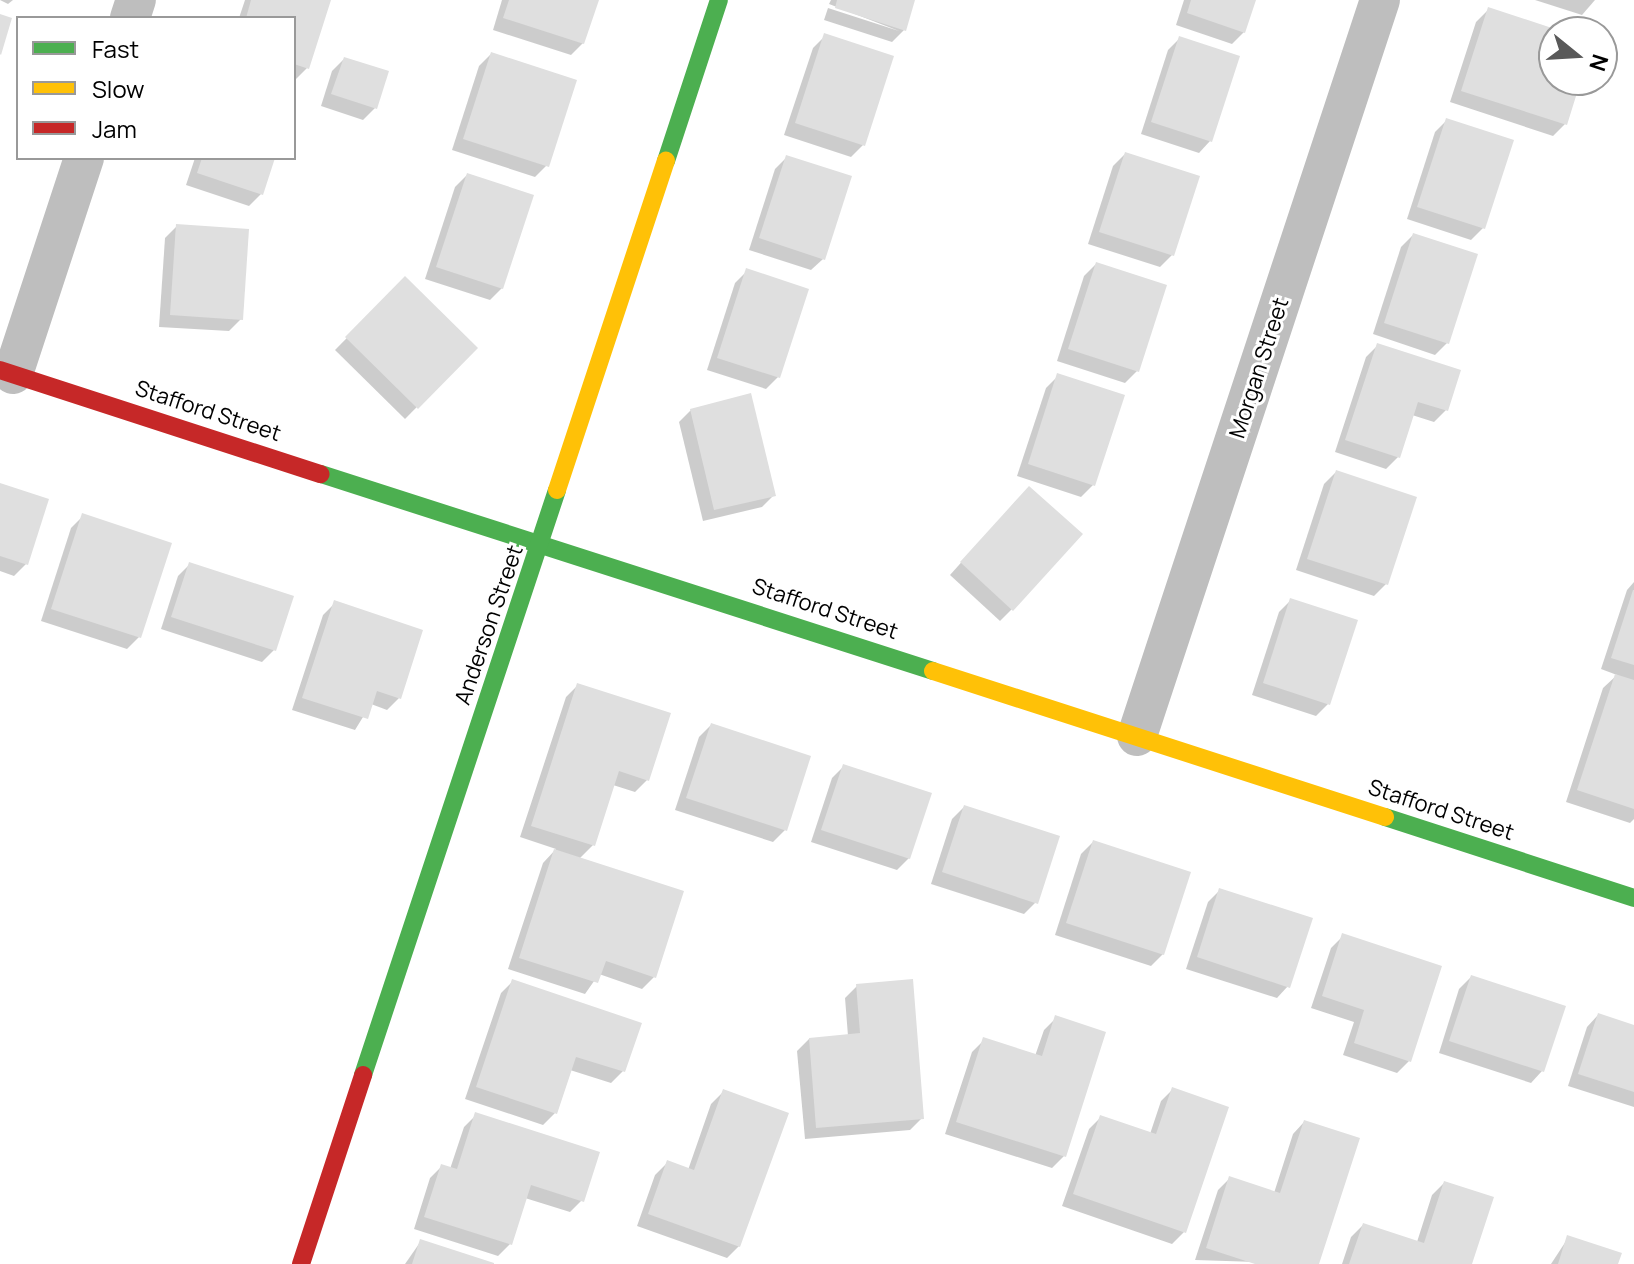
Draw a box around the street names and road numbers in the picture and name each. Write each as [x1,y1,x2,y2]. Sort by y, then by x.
street label: Morgan Street [1224,294,1294,442]
street label: Stafford Street [132,375,284,447]
street label: Anderson Street [449,542,529,708]
street label: Stafford Street [749,573,901,645]
street label: Stafford Street [1365,774,1517,846]

